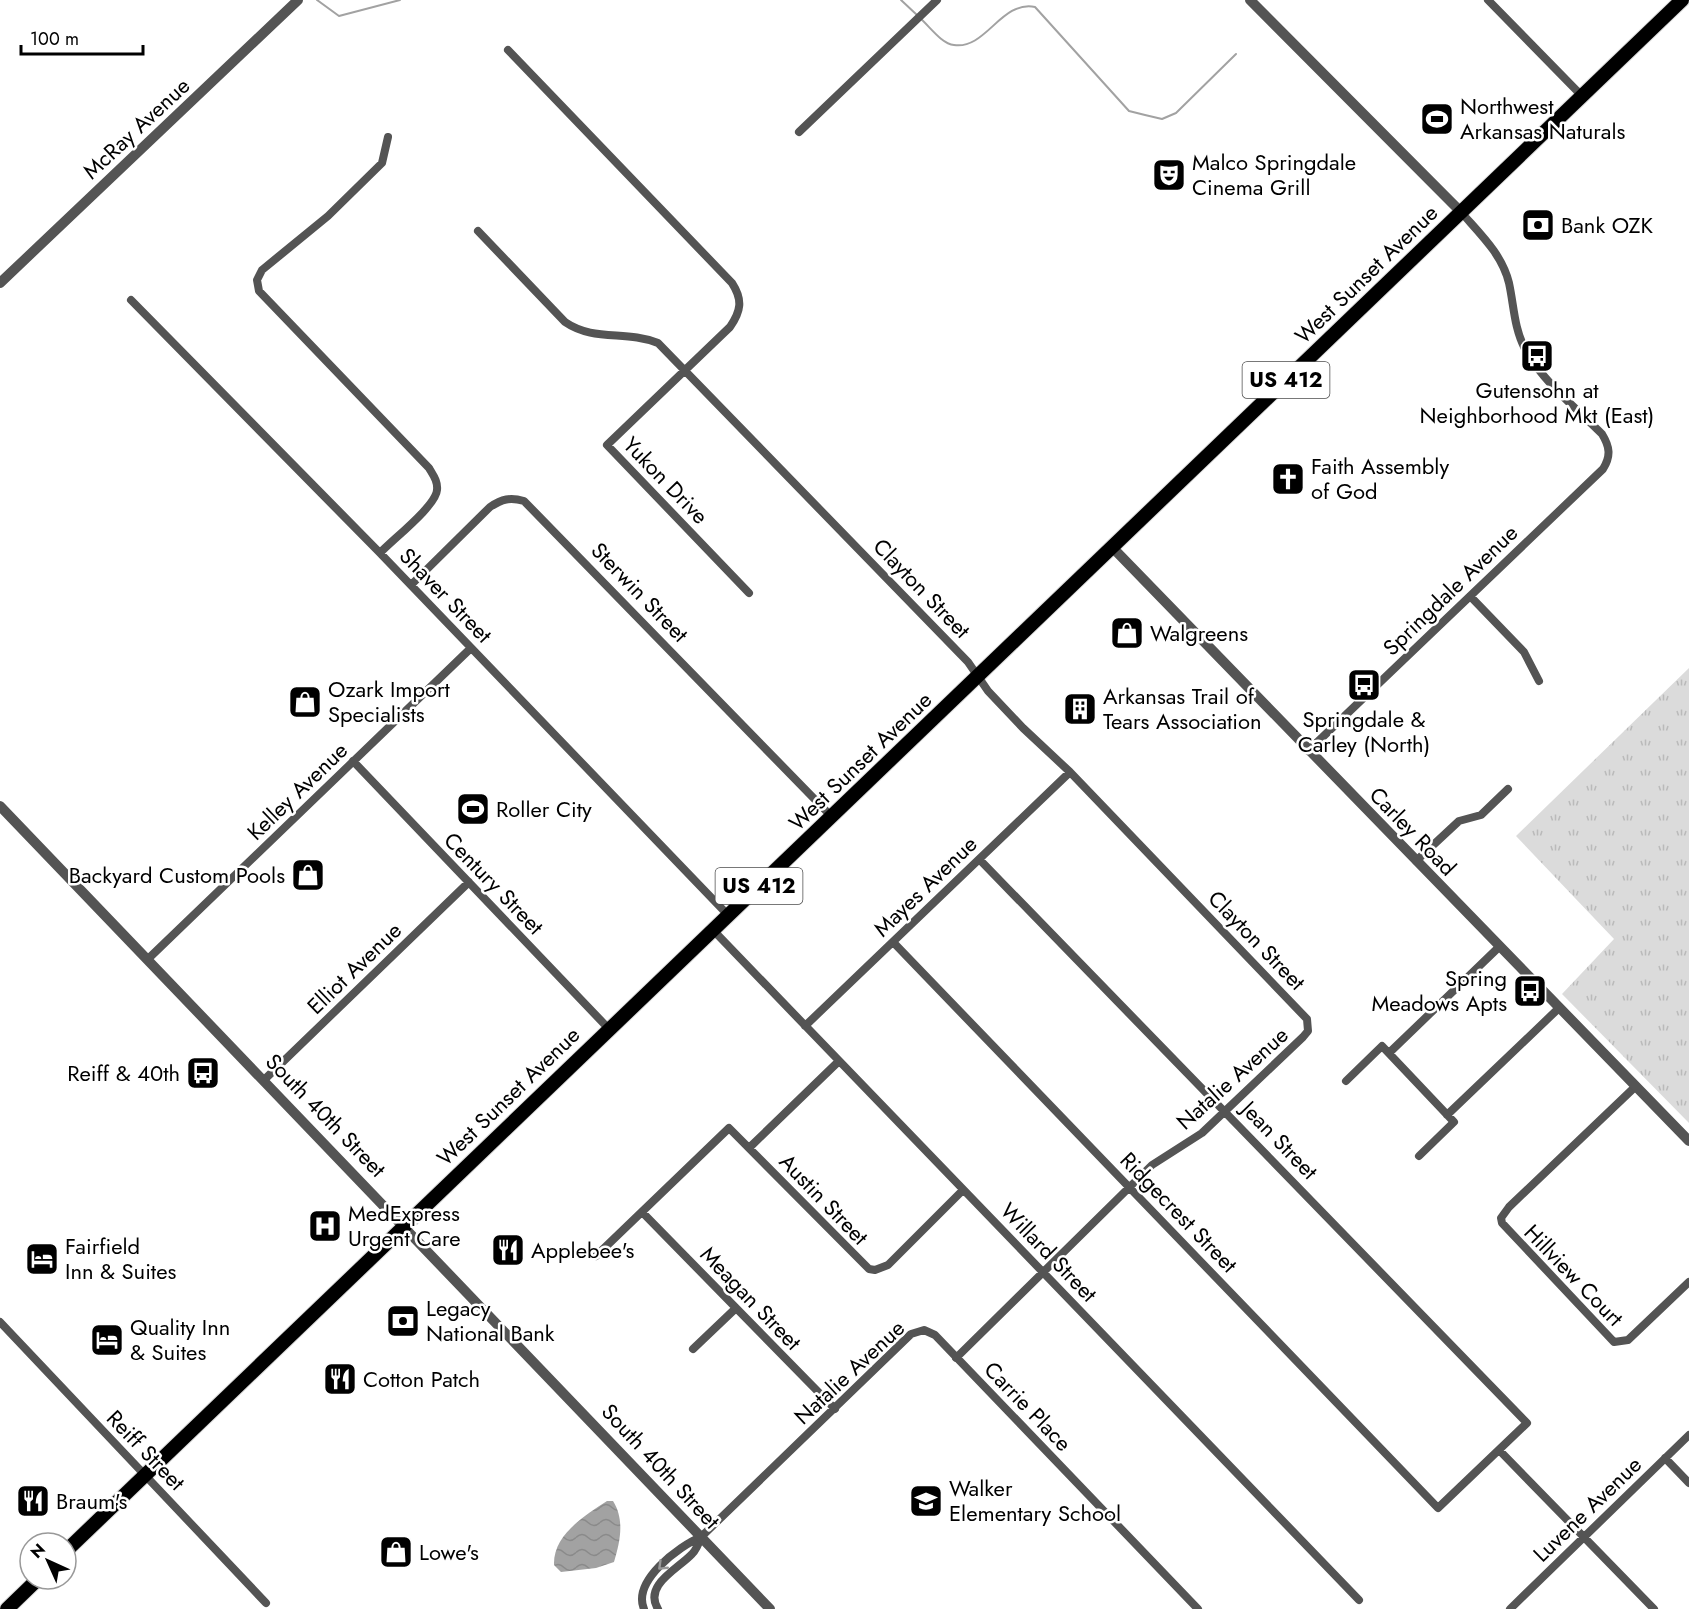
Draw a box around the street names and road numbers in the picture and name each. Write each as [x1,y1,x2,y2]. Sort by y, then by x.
street label: McRay Avenue [75,70,197,186]
street label: West Sunset Avenue [1287,197,1445,351]
road number: US 412 [1242,362,1330,398]
street label: Yukon Drive [616,429,716,531]
street label: Springdale Avenue [1375,517,1525,663]
street label: Clayton Street [866,531,979,646]
street label: Sterwin Street [584,535,697,650]
street label: Shaver Street [392,540,500,650]
street label: West Sunset Avenue [781,684,939,838]
street label: Kelley Avenue [239,735,355,847]
street label: Carley Road [1362,779,1464,883]
street label: Century Street [437,824,552,942]
street label: Mayes Avenue [866,828,984,944]
road number: US 412 [716,868,802,904]
street label: Clayton Street [1201,883,1314,998]
street label: Elliot Avenue [300,915,408,1021]
street label: West Sunset Avenue [429,1019,587,1173]
street label: Natalie Avenue [1169,1019,1295,1137]
street label: South 40th Street [259,1046,394,1185]
street label: Jean Street [1232,1092,1326,1187]
street label: Ridgecrest Street [1113,1145,1245,1280]
street label: Austin Street [772,1146,876,1252]
street label: Willard Street [993,1195,1105,1309]
street label: Hillview Court [1517,1217,1632,1334]
street label: Meagan Street [693,1239,809,1358]
street label: Natalie Avenue [787,1312,911,1432]
street label: Carrie Place [977,1354,1079,1458]
street label: South 40th Street [594,1396,728,1536]
street label: Reiff Street [99,1403,193,1498]
street label: Luvene Avenue [1526,1449,1648,1569]

